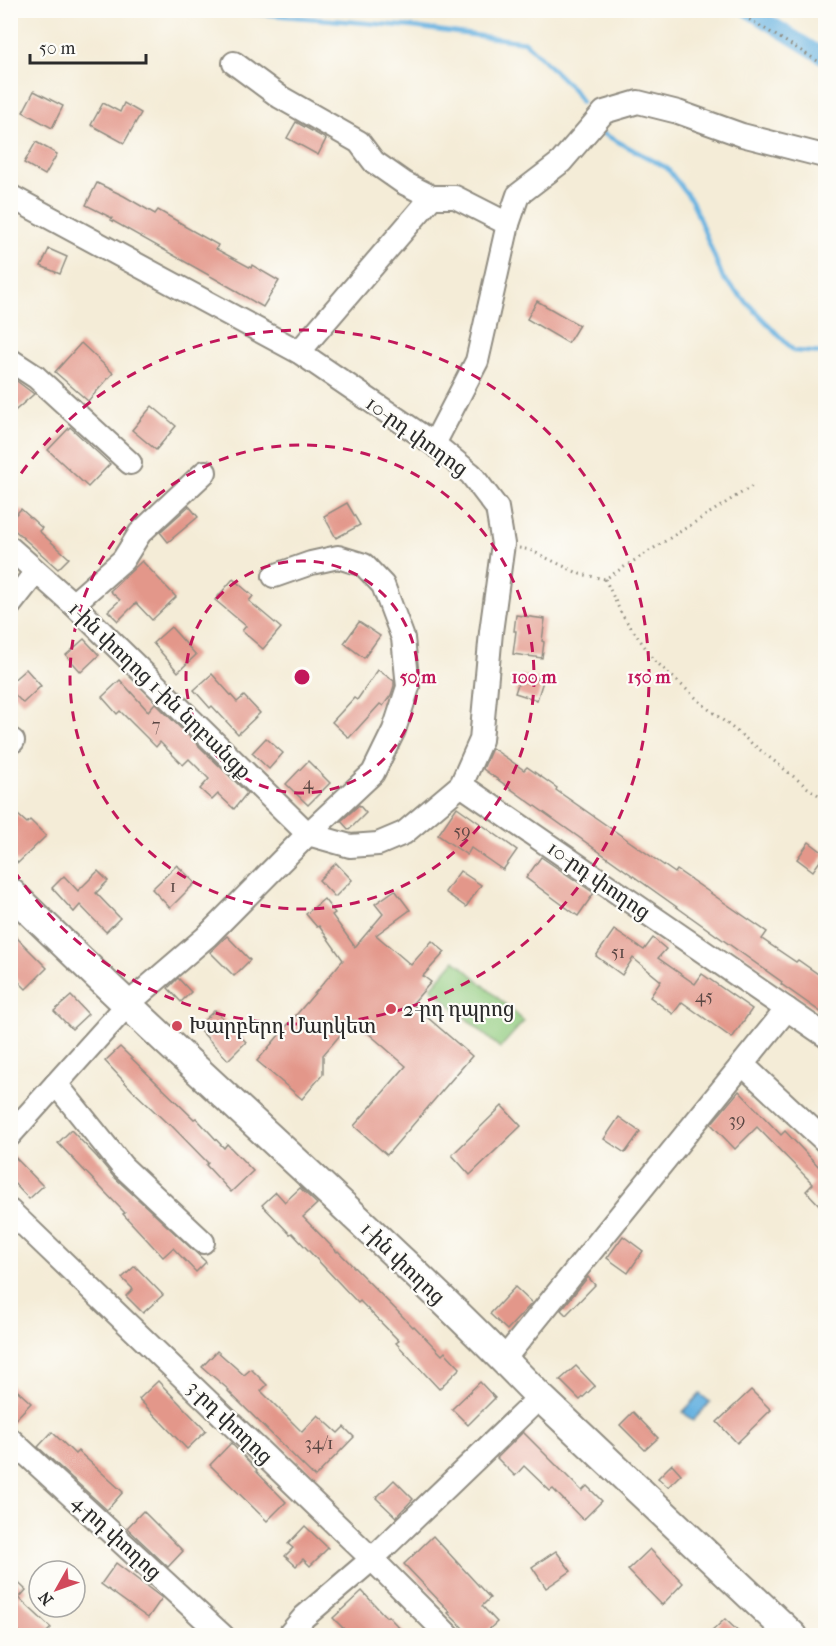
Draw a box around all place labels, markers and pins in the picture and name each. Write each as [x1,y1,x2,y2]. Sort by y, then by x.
centre of rings [292,667,312,687]
place label: 2-րդ դպրոց [403,997,515,1022]
marker: 2-րդ դպրոց [384,1002,398,1016]
place label: Խարբերդ Մարկետ [189,1014,376,1039]
marker: Խարբերդ Մարկետ [170,1019,184,1033]

